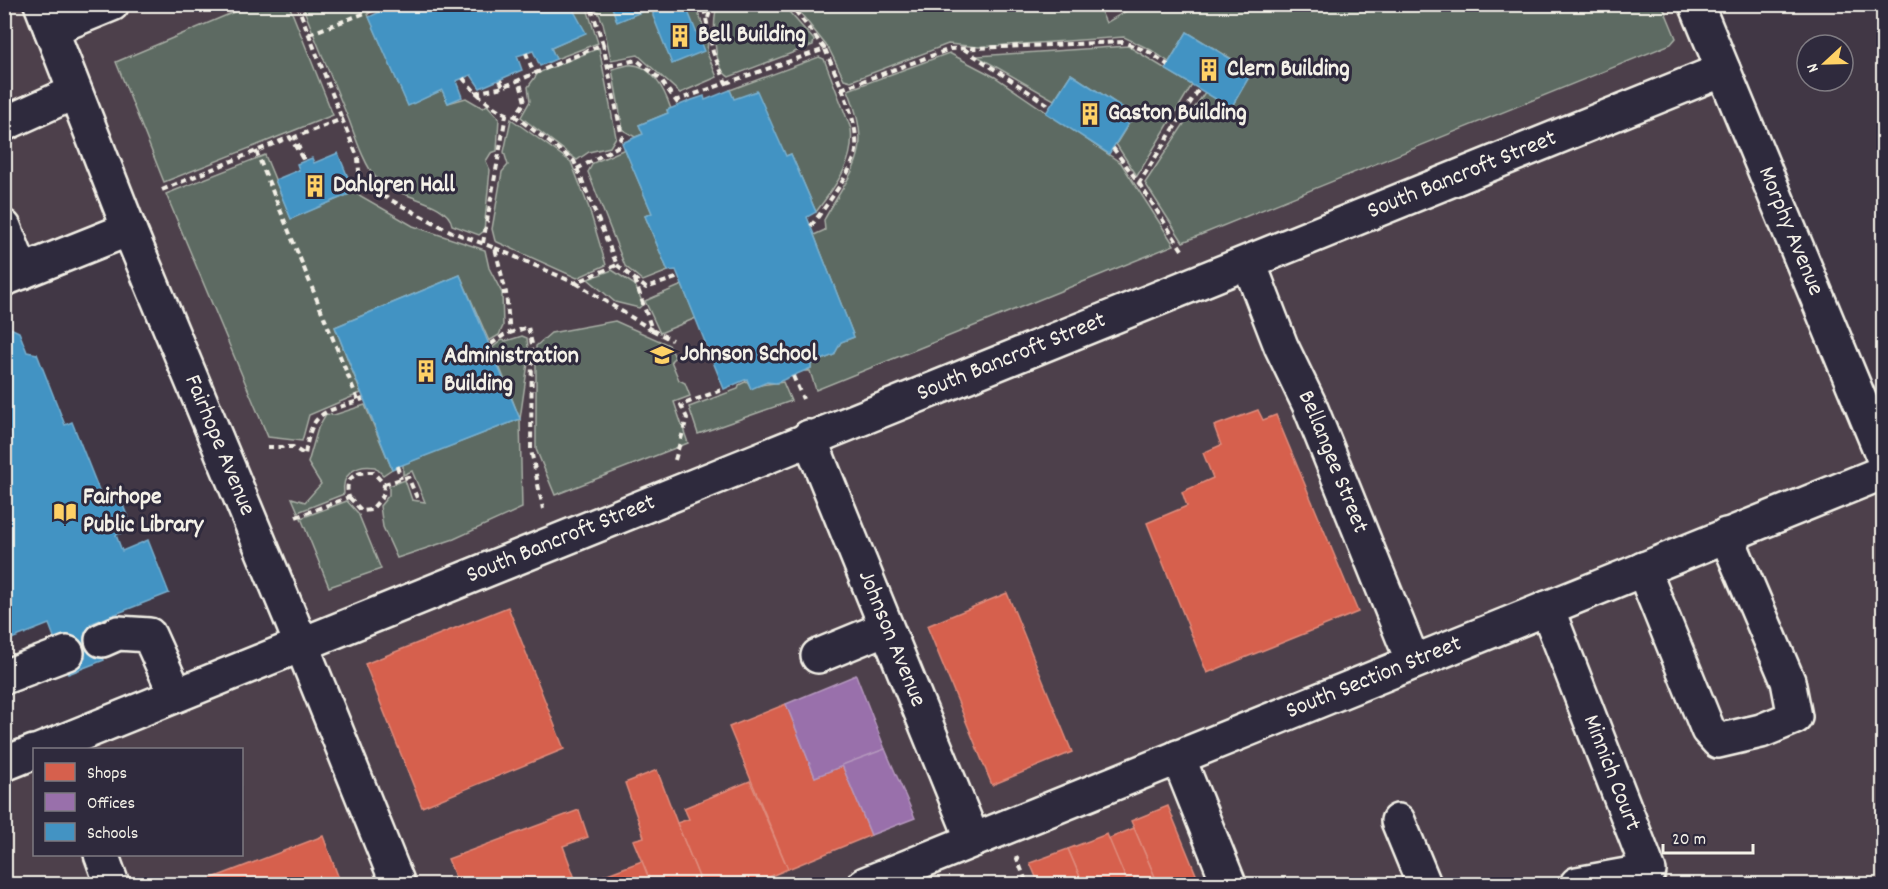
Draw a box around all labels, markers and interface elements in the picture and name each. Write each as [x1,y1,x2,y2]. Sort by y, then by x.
place label: Bell Building [698,19,806,53]
building icon: Bell Building [667,23,693,49]
north arrow [1795,33,1855,93]
place label: Clern Building [1227,53,1350,87]
building icon: Clern Building [1196,57,1222,83]
text: N [1801,60,1826,76]
place label: Gaston Building [1108,97,1247,131]
building icon: Gaston Building [1077,101,1103,127]
street label: South Bancroft Street [1363,122,1562,229]
street label: Morphy Avenue [1748,162,1832,301]
place label: Dahlgren Hall [333,169,455,203]
building icon: Dahlgren Hall [302,173,328,199]
street label: South Bancroft Street [912,304,1111,411]
place label: Johnson School [680,338,817,372]
place label: Administration Building [444,340,579,402]
school or university icon: Johnson School [649,342,675,368]
building icon: Administration Building [413,358,439,384]
street label: Fairhope Avenue [175,370,263,521]
street label: Bellangee Street [1288,385,1377,539]
place label: Fairhope Public Library [83,481,205,543]
street label: South Bancroft Street [461,486,661,593]
library icon: Fairhope Public Library [52,499,78,525]
street label: Johnson Avenue [848,566,934,712]
street label: South Section Street [1281,627,1467,729]
street label: Minnich Court [1573,710,1649,836]
legend [33,748,243,856]
text: Shops [87,762,127,787]
text: Offices [87,792,135,817]
scale bar [1663,817,1753,855]
text: Schools [87,822,138,847]
text: 20 m [1672,828,1706,853]

